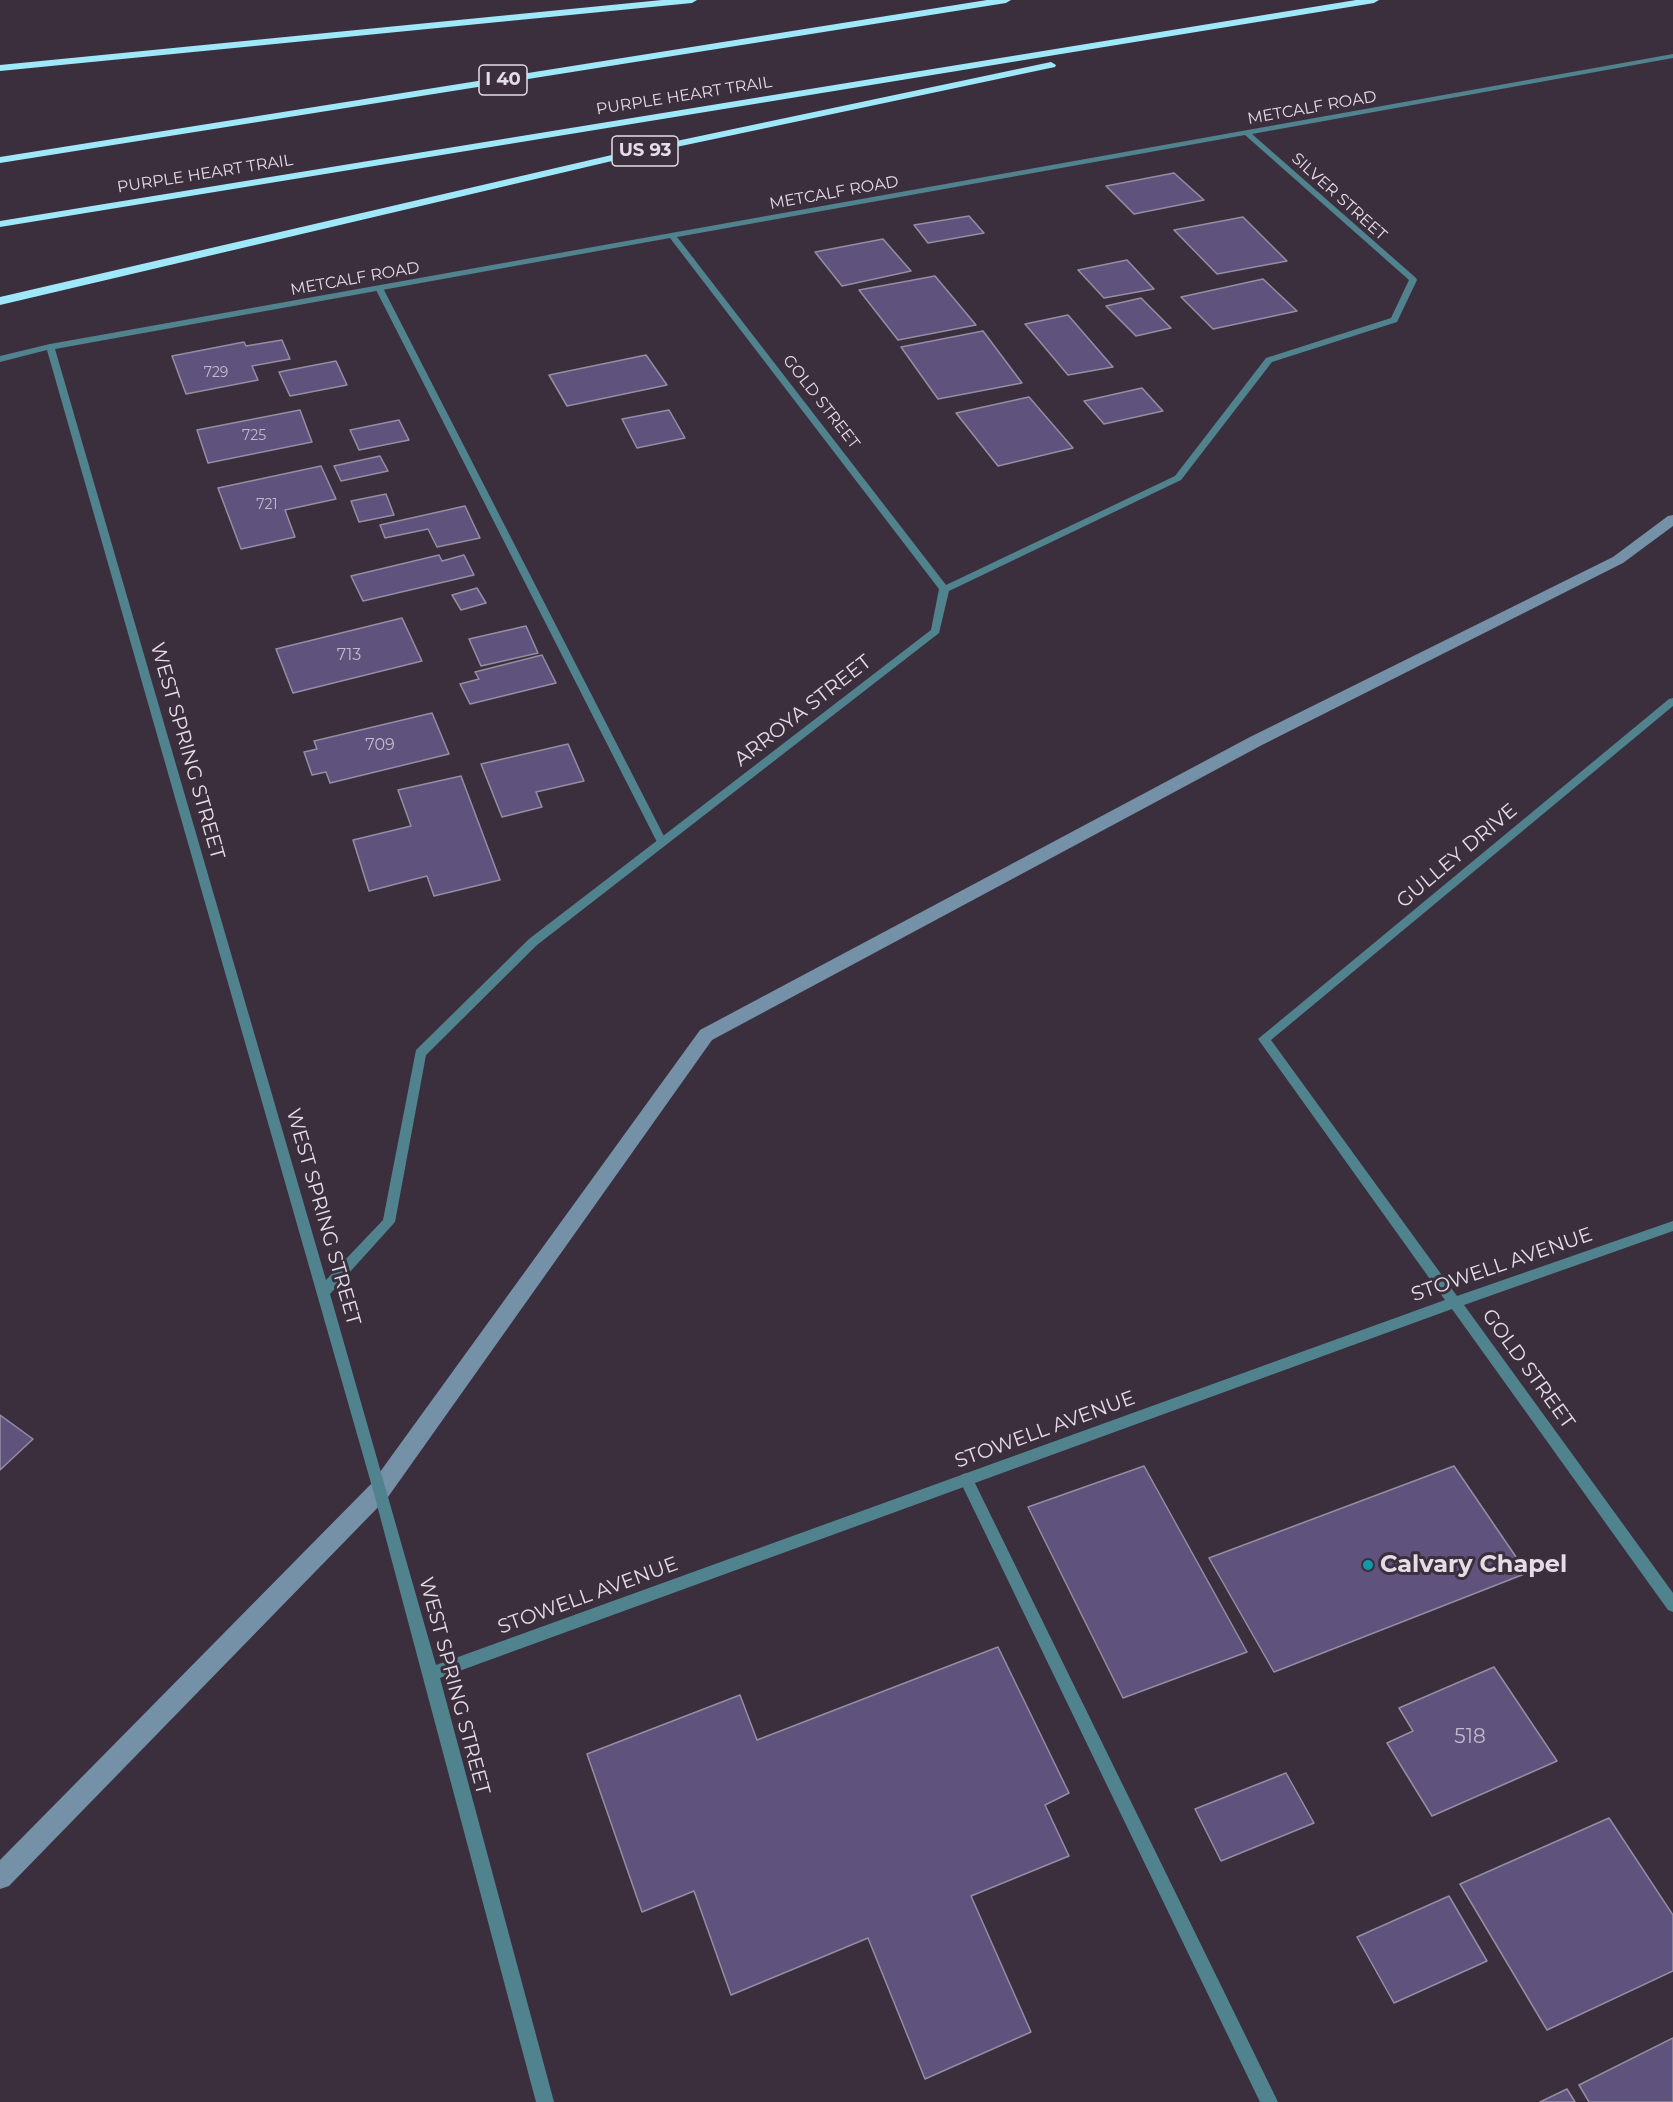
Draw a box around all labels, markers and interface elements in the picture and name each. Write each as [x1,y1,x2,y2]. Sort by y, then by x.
road number: I 40 [479,65,527,95]
street label: PURPLE HEART TRAIL [595,73,773,119]
street label: METCALF ROAD [1246,87,1378,129]
road number: US 93 [612,136,678,166]
street label: SILVER STREET [1287,149,1391,245]
street label: PURPLE HEART TRAIL [116,151,294,197]
street label: METCALF ROAD [768,172,900,214]
street label: METCALF ROAD [289,258,421,300]
street label: GOLD STREET [778,351,864,453]
house number: 729 [204,365,228,381]
house number: 725 [242,428,266,444]
house number: 721 [256,497,278,513]
street label: WEST SPRING STREET [145,640,229,862]
house number: 713 [337,645,361,665]
street label: ARROYA STREET [730,650,876,772]
house number: 709 [365,735,395,755]
street label: GULLEY DRIVE [1392,799,1522,913]
street label: WEST SPRING STREET [281,1106,365,1328]
street label: STOWELL AVENUE [1408,1223,1596,1307]
street label: GOLD STREET [1477,1304,1579,1434]
street label: STOWELL AVENUE [952,1386,1138,1474]
place label: Calvary Chapel [1380,1551,1567,1579]
street label: STOWELL AVENUE [495,1552,681,1640]
marker: Calvary Chapel [1361,1558,1375,1572]
street label: WEST SPRING STREET [413,1575,495,1797]
house number: 518 [1454,1725,1486,1749]

